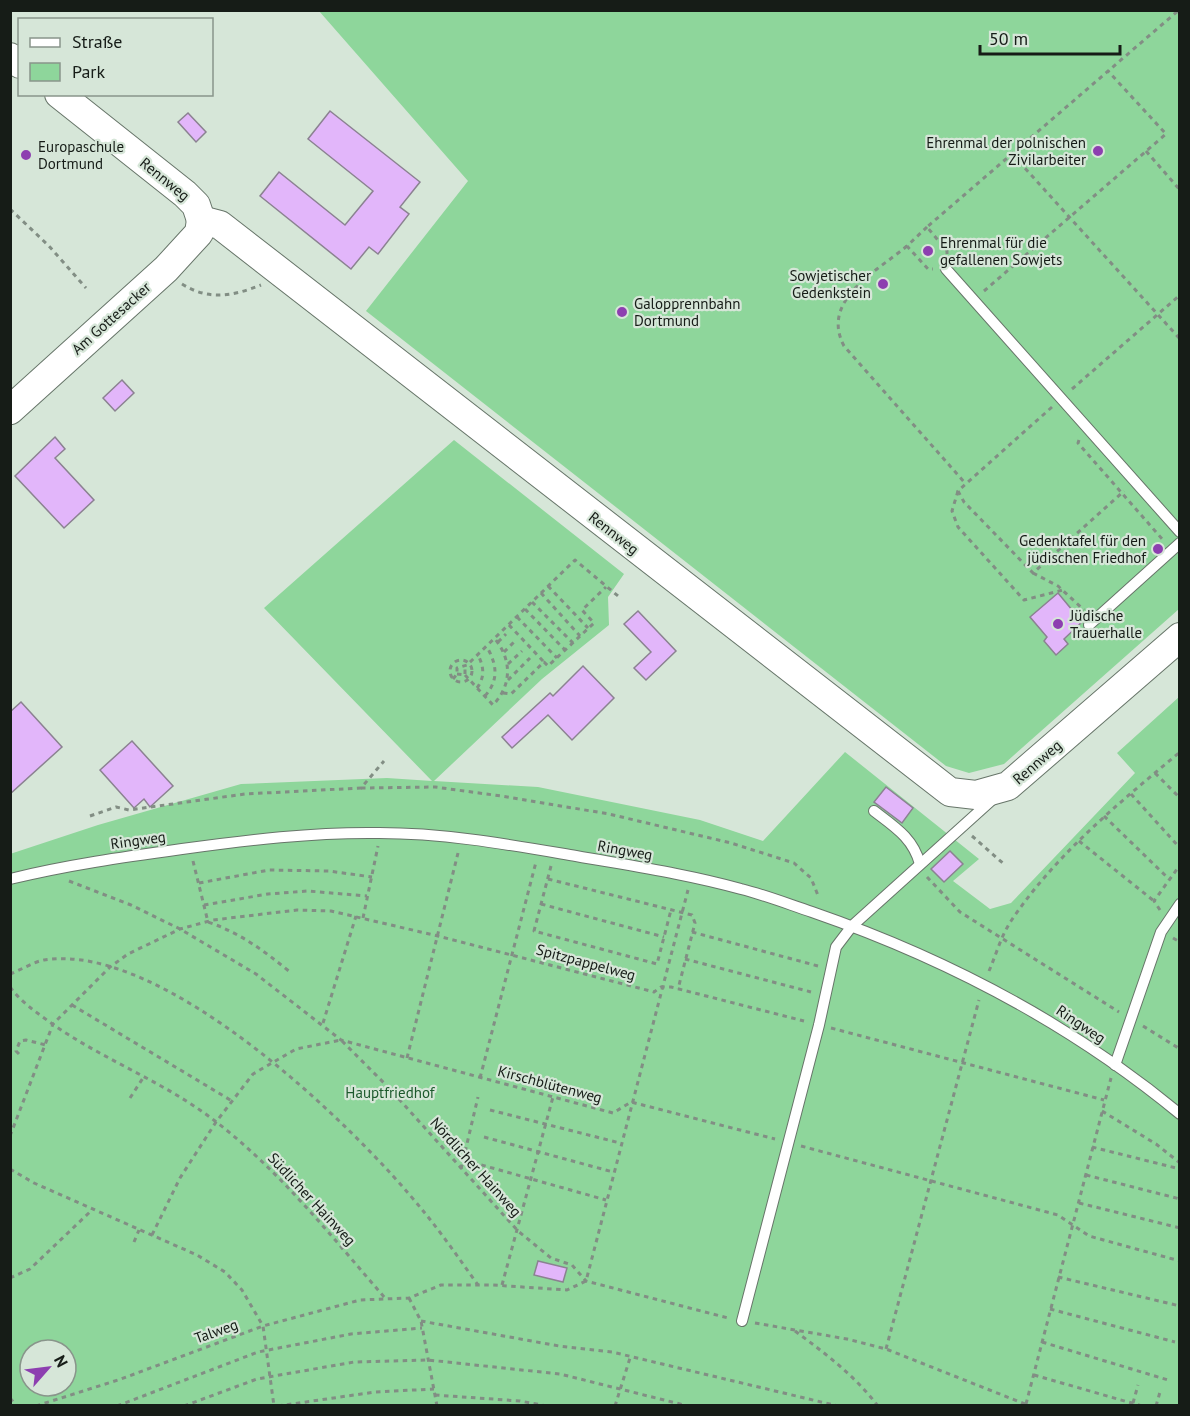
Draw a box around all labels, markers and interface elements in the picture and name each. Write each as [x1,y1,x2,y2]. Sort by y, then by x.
legend [18,18,213,96]
scale bar [980,18,1120,56]
text: 50 m [989,27,1028,50]
text: Straße [72,30,123,53]
text: Park [72,60,105,83]
place label: Ehrenmal der polnischen Zivilarbeiter [926,133,1086,169]
place label: Europaschule Dortmund [38,137,124,173]
marker: Ehrenmal der polnischen Zivilarbeiter [1091,144,1105,158]
marker: Europaschule Dortmund [19,148,33,162]
street label: Rennweg [136,153,194,205]
place label: Ehrenmal für die gefallenen Sowjets [940,233,1062,269]
marker: Ehrenmal für die gefallenen Sowjets [921,244,935,258]
place label: Sowjetischer Gedenkstein [789,266,871,302]
street label: Am Gottesacker [67,277,155,359]
marker: Sowjetischer Gedenkstein [876,277,890,291]
place label: Galopprennbahn Dortmund [634,294,740,330]
marker: Galopprennbahn Dortmund [615,305,629,319]
street label: Rennweg [585,507,643,559]
place label: Gedenktafel für den jüdischen Friedhof [1019,531,1147,567]
marker: Gedenktafel für den jüdischen Friedhof [1151,542,1165,556]
place label: Jüdische Trauerhalle [1069,606,1142,642]
marker: Jüdische Trauerhalle [1051,617,1065,631]
street label: Rennweg [1009,736,1065,788]
street label: Ringweg [109,827,167,853]
street label: Ringweg [596,836,654,864]
street label: Spitzpappelweg [534,940,638,984]
street label: Ringweg [1053,1001,1109,1047]
street label: Kirschblütenweg [496,1061,604,1107]
park label: Hauptfriedhof [345,1083,436,1102]
street label: Nördlicher Hainweg [426,1113,526,1221]
street label: Südlicher Hainweg [264,1149,360,1249]
street label: Talweg [192,1314,240,1348]
north arrow [18,1338,78,1398]
text: N [50,1352,73,1370]

